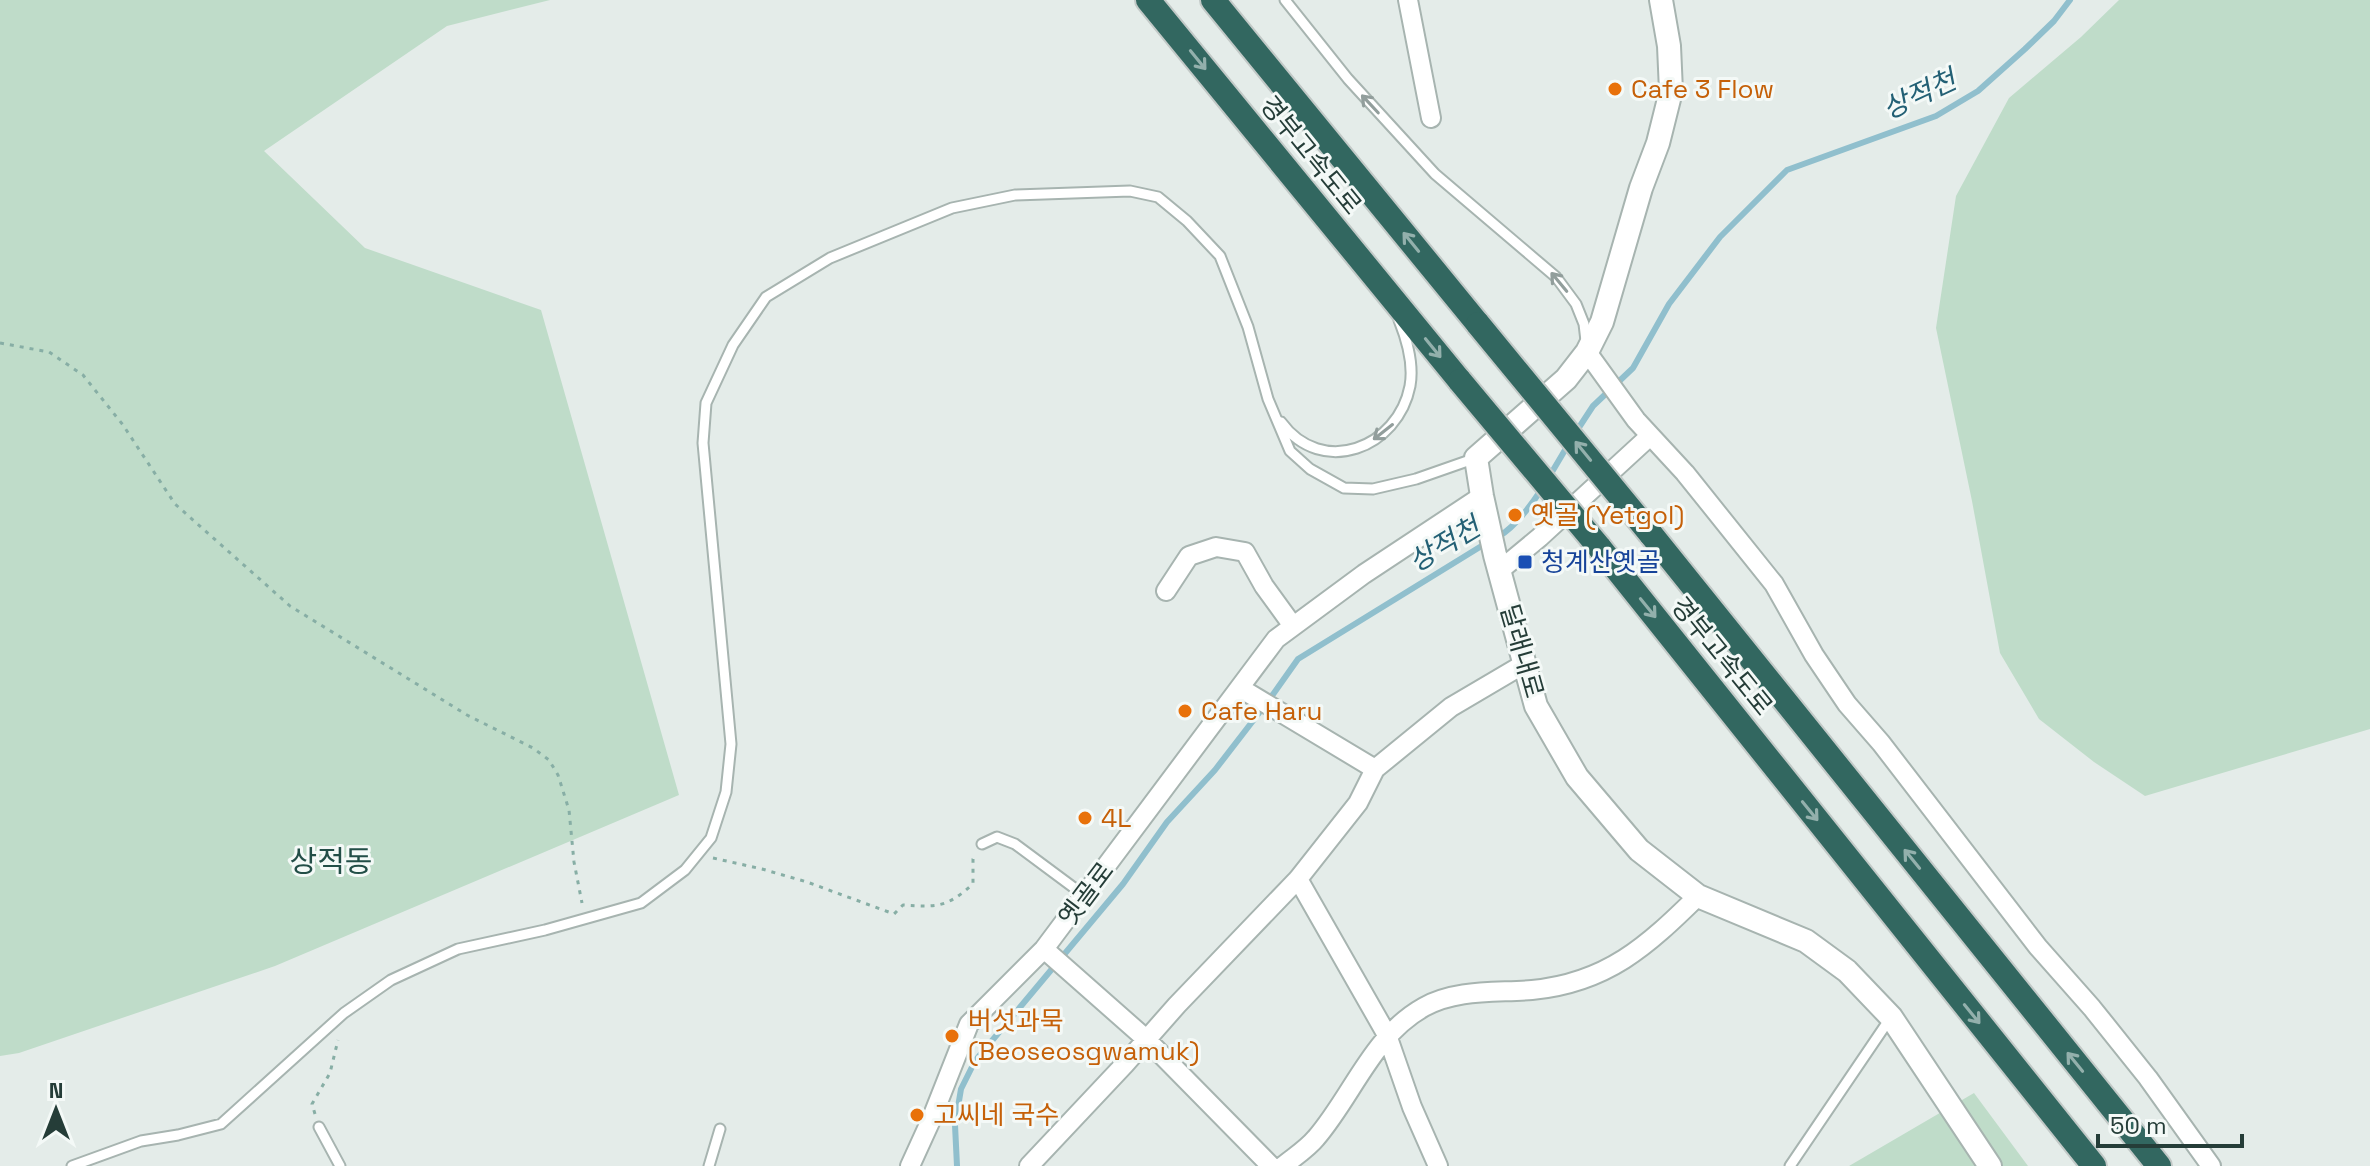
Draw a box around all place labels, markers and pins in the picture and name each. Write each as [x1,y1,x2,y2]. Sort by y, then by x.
place label: Cafe 3 Flow [1631,72,1774,106]
marker: Cafe 3 Flow [1606,80,1624,98]
place label: 옛골 (Yetgol) [1531,498,1684,532]
marker: 옛골 (Yetgol) [1506,506,1524,524]
place label: 청계산옛골 [1541,545,1661,579]
marker: 청계산옛골 [1516,553,1534,571]
place label: Cafe Haru [1201,694,1322,728]
marker: Cafe Haru [1176,702,1194,720]
place label: 4L [1101,801,1131,835]
marker: 4L [1076,809,1094,827]
place label: 버섯과묵 (Beoseosgwamuk) [968,1004,1199,1068]
marker: 버섯과묵 (Beoseosgwamuk) [943,1027,961,1045]
place label: 고씨네 국수 [933,1098,1059,1132]
marker: 고씨네 국수 [908,1106,926,1124]

